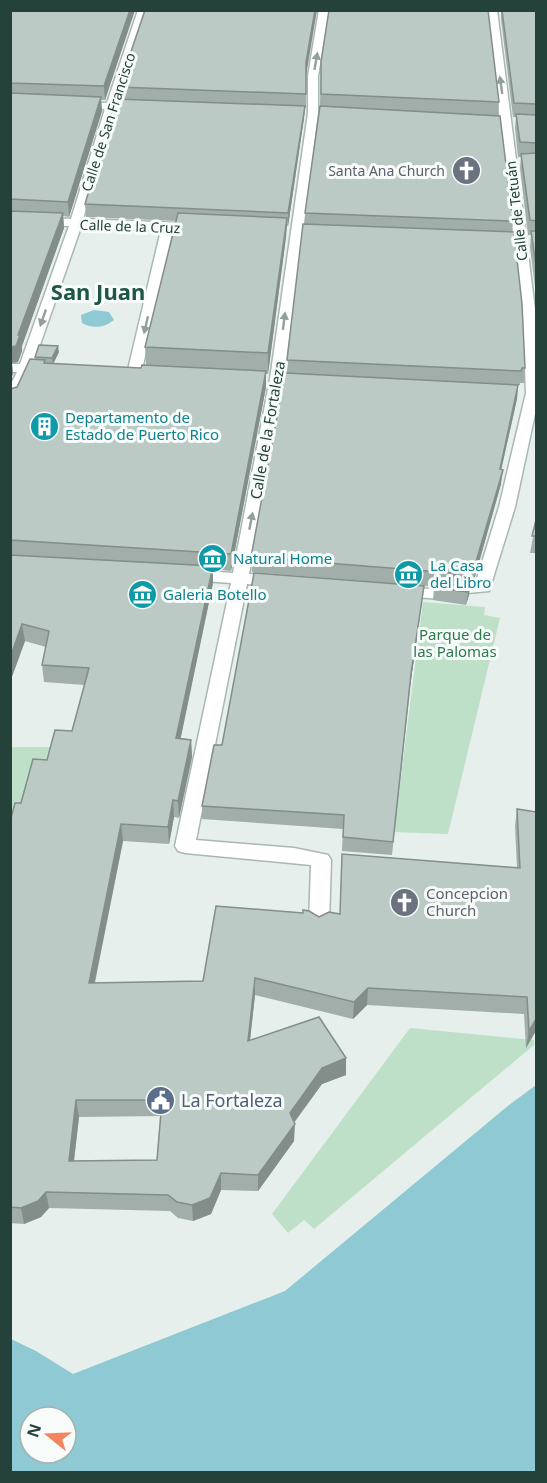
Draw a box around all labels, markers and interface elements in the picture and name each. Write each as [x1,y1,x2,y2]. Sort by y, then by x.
street label: Calle de San Francisco [77,50,139,194]
one-way arrow [312,52,321,71]
one-way arrow [496,75,505,94]
church icon: Santa Ana Church [450,154,482,186]
street label: Calle de Tetuán [500,160,532,262]
place label: Santa Ana Church [328,161,445,180]
street label: Calle de la Cruz [79,215,181,237]
district label: San Juan [51,276,145,306]
one-way arrow [37,309,47,327]
one-way arrow [279,312,289,331]
one-way arrow [140,316,150,334]
street label: Calle de la Fortaleza [245,359,289,501]
place label: Departamento de Estado de Puerto Rico [65,407,219,444]
building icon: Departamento de Estado de Puerto Rico [28,410,60,442]
one-way arrow [247,511,256,530]
museum icon: Natural Home [196,542,228,574]
place label: Natural Home [233,548,332,568]
place label: La Casa del Libro [430,555,491,592]
museum icon: La Casa del Libro [393,558,425,590]
museum icon: Galeria Botello [126,578,158,610]
place label: Galeria Botello [163,584,267,604]
park label: Parque de las Palomas [413,624,497,661]
place label: Concepcion Church [426,883,508,920]
church icon: Concepcion Church [389,886,421,918]
public building icon: La Fortaleza [144,1084,176,1116]
place label: La Fortaleza [181,1088,283,1112]
north arrow [18,1405,78,1465]
text: N [21,1421,46,1440]

